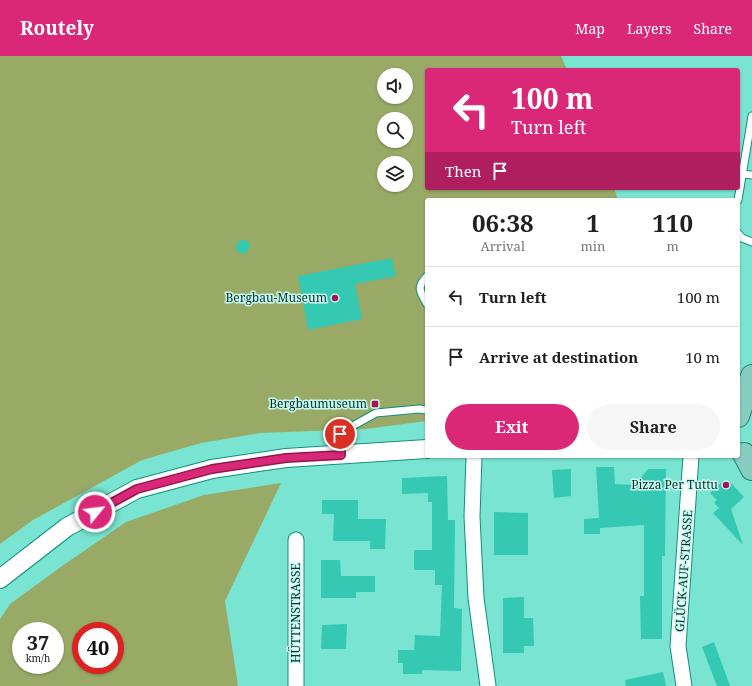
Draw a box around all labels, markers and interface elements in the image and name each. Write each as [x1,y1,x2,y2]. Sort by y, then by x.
text: Routely [20,15,94,41]
text: Map [575,19,605,38]
text: Layers [627,19,672,38]
text: Share [694,19,732,38]
map controls [377,68,413,192]
button: sound [377,68,413,104]
text: 100 m [511,79,593,117]
icon: left [445,84,497,136]
button: search [377,112,413,148]
text: Turn left [511,115,586,139]
button: layers [377,156,413,192]
icon: arrive [489,160,511,182]
text: Then [445,161,481,181]
text: 06:38 [472,206,534,239]
text: 1 [586,206,600,239]
text: 110 [652,206,693,239]
text: Arrival [481,237,525,255]
text: min [580,237,605,255]
text: m [666,237,679,255]
icon: left [445,286,467,308]
text: Turn left [479,287,547,307]
text: 100 m [677,287,720,307]
place label: Bergbau-Museum [225,289,327,306]
marker: Bergbau-Museum [330,293,340,303]
icon: arrive [445,346,467,368]
text: Arrive at destination [479,347,638,367]
text: 10 m [685,347,720,367]
place label: Bergbaumuseum [269,395,367,412]
marker: Bergbaumuseum [370,399,380,409]
button: Exit [445,404,579,450]
button: Share [587,404,720,450]
pin [323,417,357,451]
icon: arrive [329,423,351,445]
place label: Pizza Per Tuttu [631,476,718,493]
marker: Pizza Per Tuttu [721,480,731,490]
position arrow [74,491,116,533]
street label: GLÜCK-AUF-STRASSE [671,509,696,633]
street label: HÜTTENSTRASSE [287,563,304,663]
speed limit sign: 40 [72,622,124,674]
text: 37 [27,629,49,656]
text: km/h [26,651,50,665]

